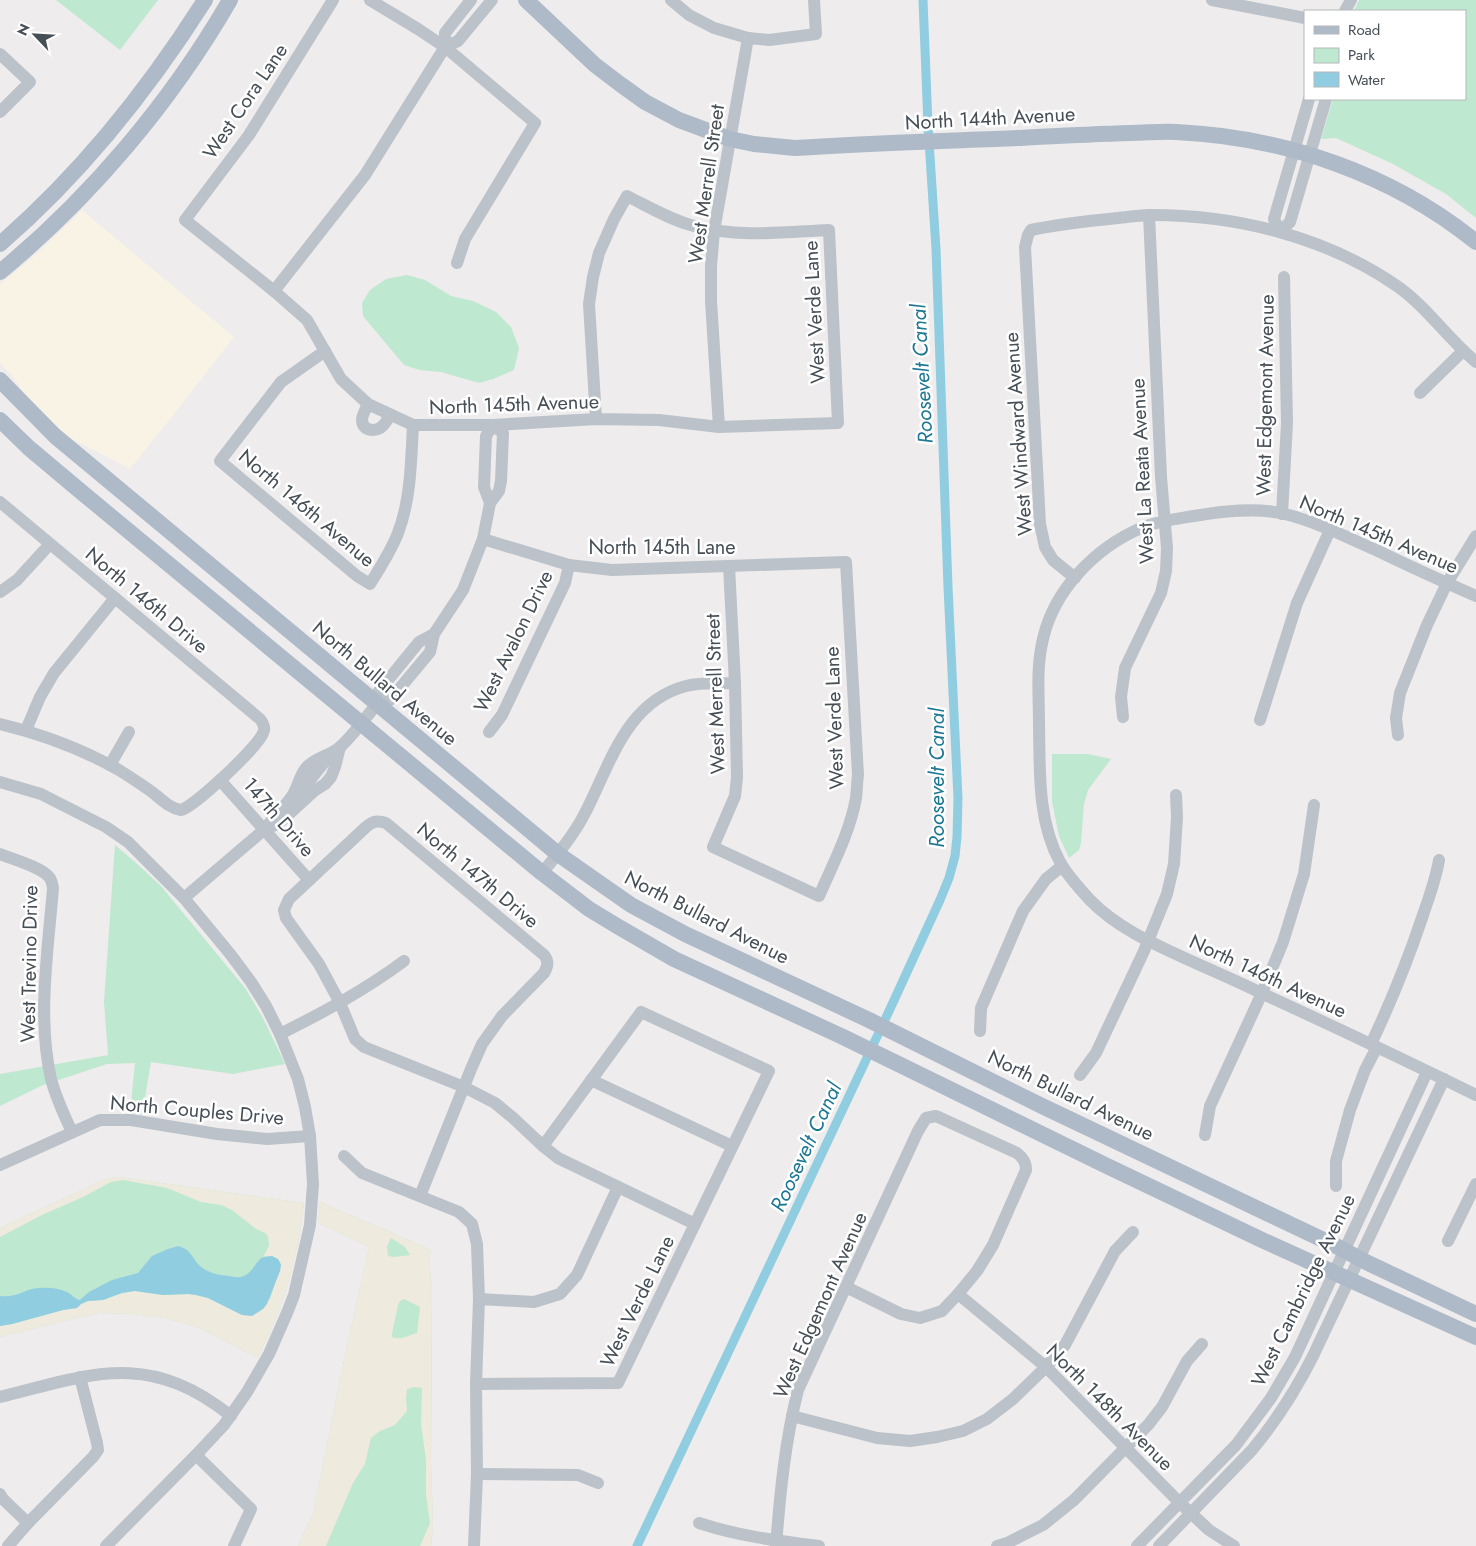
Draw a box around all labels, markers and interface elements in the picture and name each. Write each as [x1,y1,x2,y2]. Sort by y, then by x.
north arrow [10,10,60,60]
legend [1304,10,1466,100]
text: Road [1348,19,1380,41]
text: N [12,20,35,39]
street label: West Cora Lane [196,38,295,165]
text: Park [1348,44,1375,66]
text: Water [1348,69,1386,91]
street label: North 144th Avenue [904,100,1076,137]
street label: West Merrell Street [681,102,732,266]
street label: West Verde Lane [796,240,833,384]
street label: West Edgemont Avenue [1249,294,1282,496]
water label: Roosevelt Canal [903,302,941,445]
street label: West Windward Avenue [997,331,1040,537]
street label: West La Reata Avenue [1123,377,1162,565]
street label: North 145th Avenue [429,387,600,422]
street label: North 146th Avenue [232,443,381,574]
street label: North 145th Avenue [1295,488,1463,581]
street label: North 145th Lane [588,533,736,562]
street label: North 146th Drive [79,540,214,661]
street label: West Avalon Drive [467,565,560,717]
street label: West Merrell Street [698,613,733,775]
street label: North Bullard Avenue [306,614,464,753]
street label: West Verde Lane [818,646,851,790]
water label: Roosevelt Canal [922,707,952,848]
street label: 147th Drive [236,771,321,863]
street label: North 147th Drive [410,816,545,935]
street label: North Bullard Avenue [619,863,794,972]
street label: West Trevino Drive [14,885,45,1043]
street label: North 146th Avenue [1184,927,1351,1026]
street label: North Bullard Avenue [983,1043,1159,1148]
water label: Roosevelt Canal [763,1076,850,1217]
street label: North Couples Drive [109,1088,285,1133]
street label: West Cambridge Avenue [1244,1189,1363,1391]
street label: West Edgemont Avenue [766,1207,875,1403]
street label: West Verde Lane [593,1230,682,1372]
street label: North 148th Avenue [1039,1337,1180,1478]

